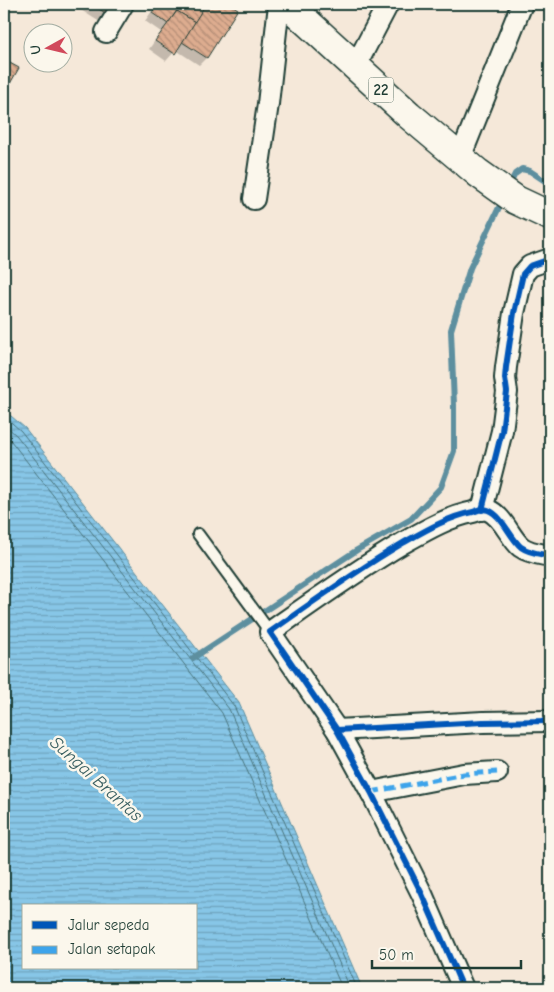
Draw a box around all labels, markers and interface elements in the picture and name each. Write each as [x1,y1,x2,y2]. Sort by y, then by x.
north arrow [22,22,72,72]
text: U [27,44,45,56]
road number: 22 [368,78,394,102]
water label: Sungai Brantas [46,732,147,826]
legend [22,904,198,970]
text: Jalur sepeda [68,916,149,934]
scale bar [372,937,520,969]
text: Jalan setapak [68,940,156,958]
text: 50 m [379,946,414,964]

